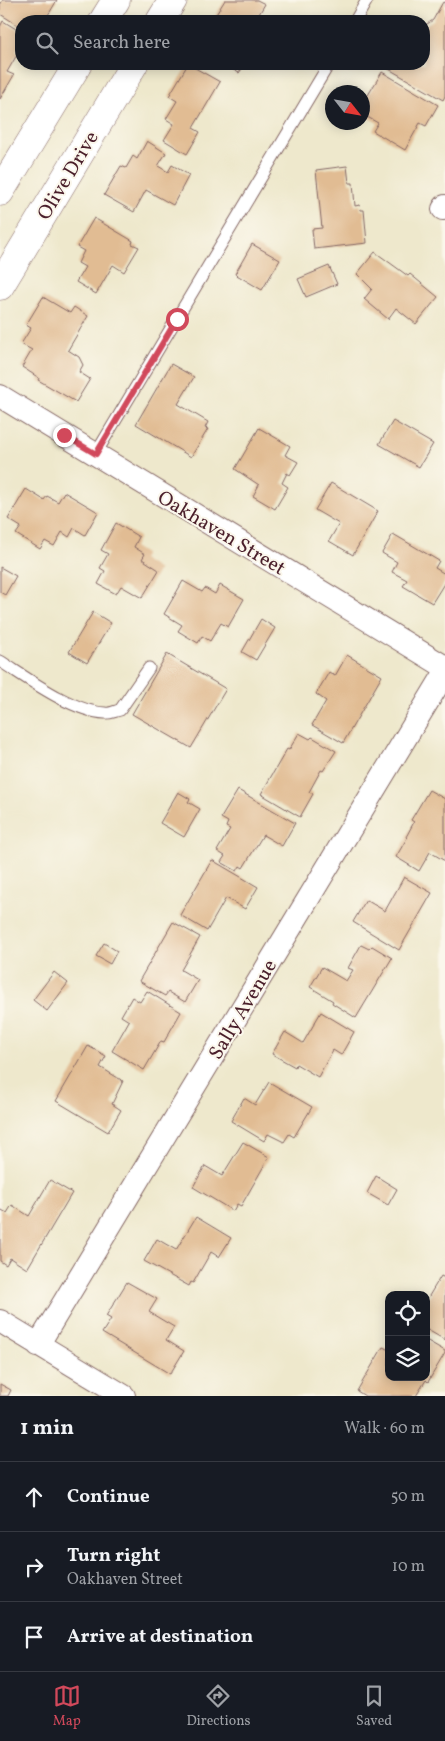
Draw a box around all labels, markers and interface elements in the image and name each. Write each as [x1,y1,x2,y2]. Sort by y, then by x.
search box [15,15,430,70]
icon: search [33,29,61,57]
text: Search here [73,30,170,56]
north arrow [325,85,370,130]
street label: Olive Drive [31,126,106,226]
route start [166,308,189,331]
route end [53,424,76,447]
street label: Oakhaven Street [152,484,290,583]
street label: Sally Avenue [203,955,285,1066]
map controls [385,1291,430,1381]
button: locate [385,1291,430,1336]
button: layers [385,1336,430,1381]
text: 1 min [20,1414,74,1443]
text: Walk · 60 m [344,1418,425,1440]
icon: ahead [20,1483,48,1511]
text: Continue [67,1484,150,1510]
text: 50 m [391,1486,425,1508]
text: Turn right [67,1543,160,1569]
icon: right [20,1553,48,1581]
text: 10 m [392,1556,425,1578]
text: Oakhaven Street [67,1569,183,1591]
icon: arrive [20,1623,48,1651]
text: Arrive at destination [67,1624,253,1650]
tab: Map [53,1682,81,1731]
tab: Directions [186,1682,251,1731]
tab: Saved [356,1682,392,1731]

